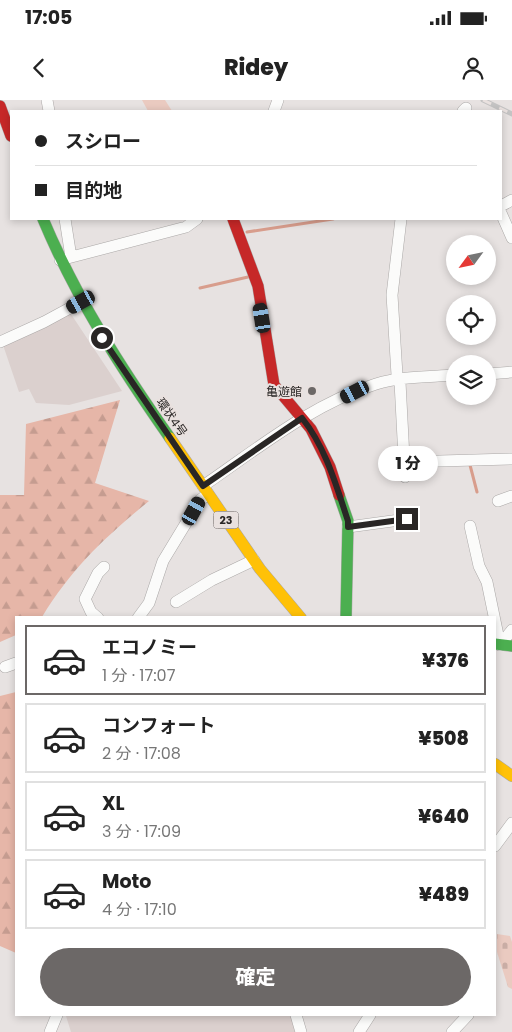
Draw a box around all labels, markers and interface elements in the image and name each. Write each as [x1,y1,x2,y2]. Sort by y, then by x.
text: 17:05 [25,4,72,31]
text: Ridey [224,52,288,83]
icon: back [25,54,53,82]
icon: person [459,54,487,82]
text: スシロー [65,128,141,155]
text: 目的地 [65,177,122,204]
north arrow [446,235,496,285]
map controls [446,235,496,405]
car [64,288,97,316]
button: locate [446,295,496,345]
car [252,302,271,334]
route start [91,327,113,349]
button: layers [446,355,496,405]
car [338,379,371,405]
place label: 亀遊館 [266,383,302,400]
marker: 亀遊館 [306,385,318,397]
street label: 環状4号 [153,394,191,440]
callout: 1 分 [377,446,437,482]
text: 1 分 [395,452,421,475]
car [180,494,207,528]
route end [396,508,418,530]
road number: 23 [214,512,238,528]
text: エコノミー [102,634,197,661]
icon: car [42,638,87,683]
text: ¥376 [422,647,469,674]
text: 1 分 · 17:07 [102,664,175,687]
text: コンフォート [102,712,215,739]
icon: car [42,716,87,761]
text: ¥508 [418,725,469,752]
text: 2 分 · 17:08 [102,742,181,765]
text: XL [102,790,125,817]
icon: car [42,794,87,839]
text: ¥640 [418,803,469,830]
text: 3 分 · 17:09 [102,820,181,843]
text: Moto [102,868,151,895]
icon: car [42,872,87,917]
text: ¥489 [419,881,469,908]
text: 4 分 · 17:10 [102,898,177,921]
button: 確定 [40,948,471,1006]

